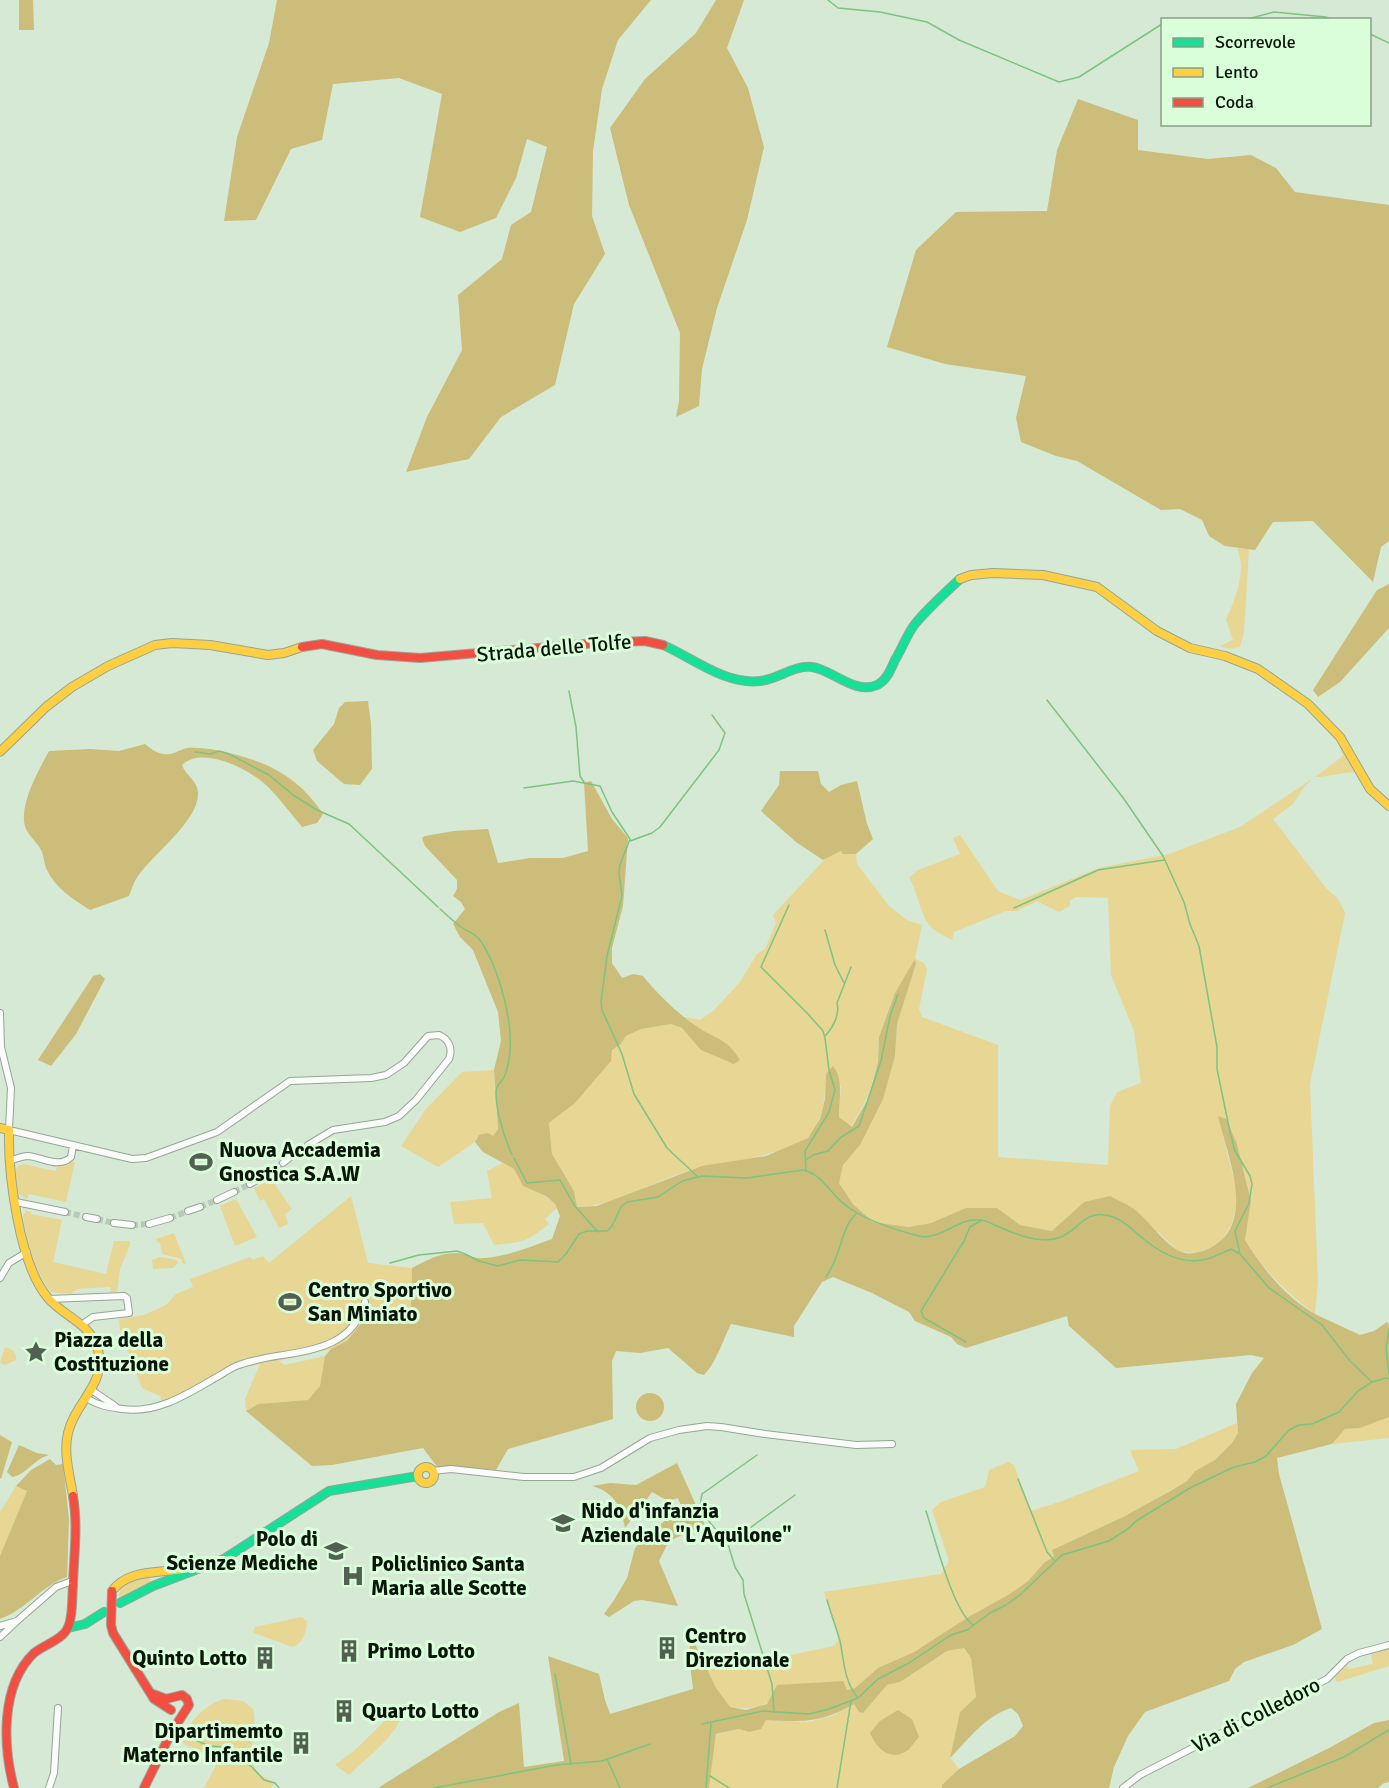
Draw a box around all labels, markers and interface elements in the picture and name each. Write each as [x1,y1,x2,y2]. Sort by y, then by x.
legend [1161,18,1371,126]
text: Scorrevole [1215,31,1296,53]
text: Lento [1215,61,1258,83]
text: Coda [1215,91,1254,113]
street label: Strada delle Tolfe [476,628,632,668]
place label: Nuova Accademia Gnostica S.A.W [219,1137,381,1187]
sports icon: Nuova Accademia Gnostica S.A.W [188,1149,214,1175]
place label: Centro Sportivo San Miniato [308,1277,452,1327]
sports icon: Centro Sportivo San Miniato [277,1289,303,1315]
place label: Piazza della Costituzione [54,1327,169,1377]
place icon: Piazza della Costituzione [23,1339,49,1365]
place label: Nido d'infanzia Aziendale "L'Aquilone" [581,1498,792,1548]
school or university icon: Nido d'infanzia Aziendale "L'Aquilone" [550,1510,576,1536]
place label: Polo di Scienze Mediche [166,1526,318,1576]
school or university icon: Polo di Scienze Mediche [323,1538,349,1564]
place label: Policlinico Santa Maria alle Scotte [371,1551,527,1601]
hospital icon: Policlinico Santa Maria alle Scotte [340,1563,366,1589]
place label: Centro Direzionale [685,1623,789,1673]
building icon: Centro Direzionale [654,1635,680,1661]
building icon: Primo Lotto [336,1638,362,1664]
place label: Primo Lotto [367,1638,475,1664]
place label: Quinto Lotto [132,1645,247,1671]
building icon: Quinto Lotto [252,1645,278,1671]
street label: Via di Colledoro [1187,1672,1325,1758]
building icon: Quarto Lotto [331,1698,357,1724]
place label: Quarto Lotto [362,1698,479,1724]
place label: Dipartimemto Materno Infantile [122,1718,283,1768]
building icon: Dipartimemto Materno Infantile [288,1730,314,1756]

